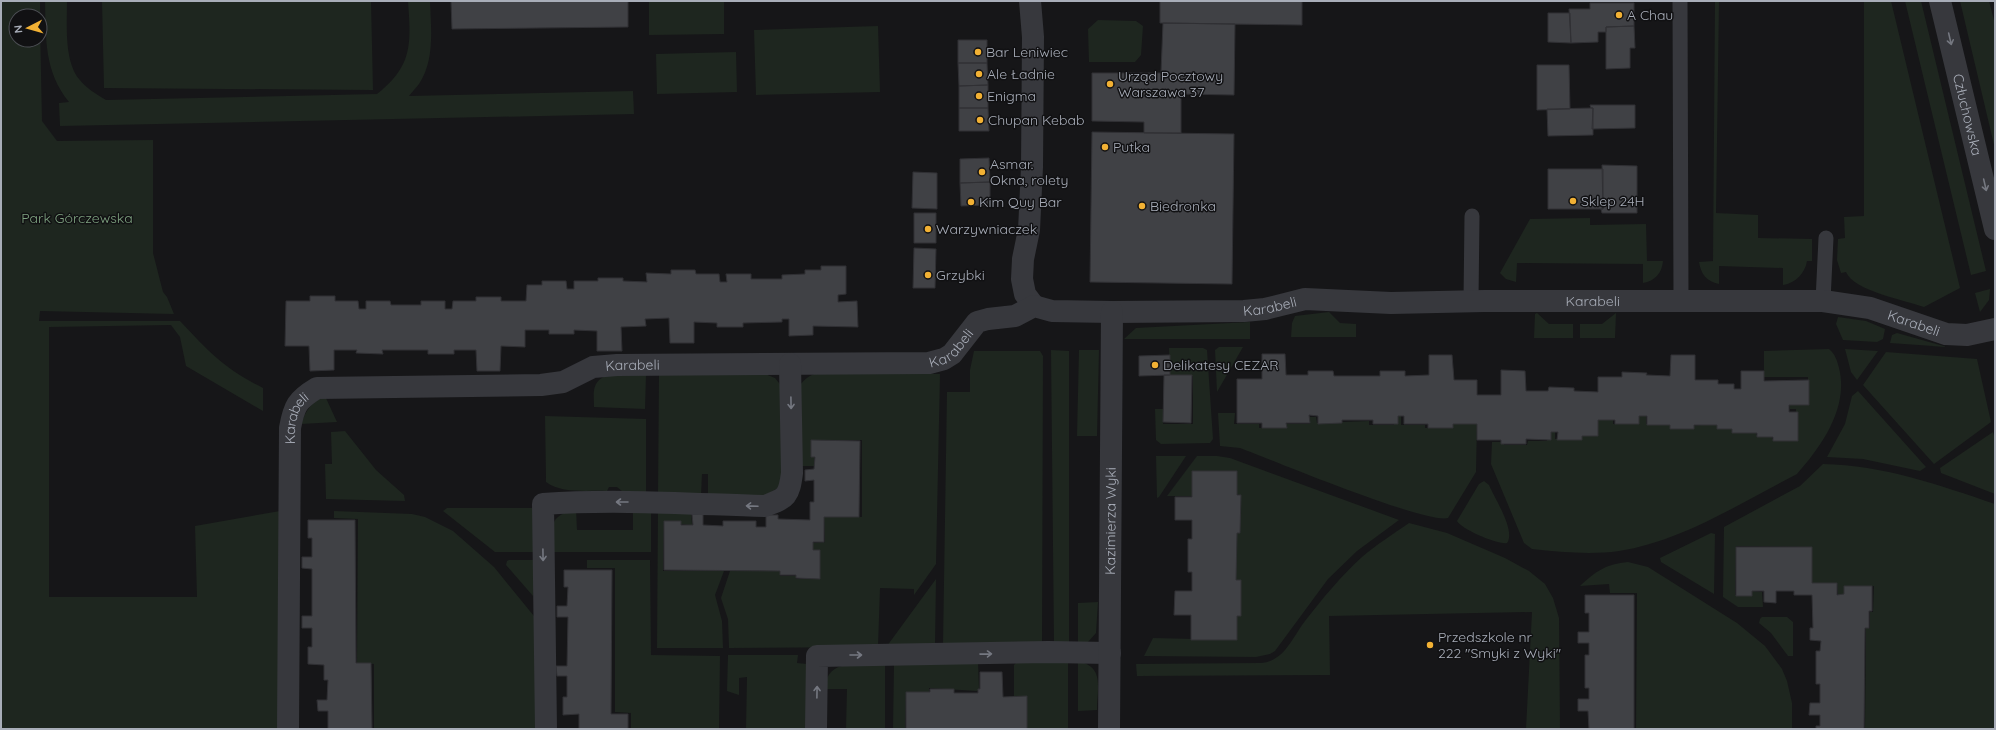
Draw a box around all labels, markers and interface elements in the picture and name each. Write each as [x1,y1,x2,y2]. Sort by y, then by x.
place label: A Chau [1627,6,1673,24]
north arrow [8,8,48,48]
marker: A Chau [1614,10,1624,20]
text: N [11,24,25,34]
one-way arrow [1946,32,1954,45]
place label: Bar Leniwiec [986,43,1068,61]
marker: Bar Leniwiec [973,47,983,57]
place label: Ale Ładnie [987,65,1055,83]
place label: Urząd Pocztowy Warszawa 37 [1118,67,1223,101]
marker: Ale Ładnie [974,69,984,79]
street label: Człuchowska [1949,72,1986,158]
marker: Urząd Pocztowy Warszawa 37 [1105,79,1115,89]
place label: Enigma [987,87,1036,105]
marker: Enigma [974,91,984,101]
place label: Chupan Kebab [988,111,1084,129]
marker: Chupan Kebab [975,115,985,125]
place label: Putka [1113,138,1150,156]
marker: Putka [1100,142,1110,152]
place label: Asmar. Okna, rolety [990,155,1069,189]
marker: Asmar. Okna, rolety [977,167,987,177]
one-way arrow [1981,178,1989,191]
place label: Sklep 24H [1581,192,1645,210]
place label: Kim Quy Bar [979,193,1062,211]
marker: Sklep 24H [1568,196,1578,206]
marker: Kim Quy Bar [966,197,976,207]
place label: Biedronka [1150,197,1216,215]
marker: Biedronka [1137,201,1147,211]
park label: Park Górczewska [21,209,133,227]
place label: Warzywniaczek [936,220,1037,238]
marker: Warzywniaczek [923,224,933,234]
place label: Grzybki [936,266,985,284]
marker: Grzybki [923,270,933,280]
street label: Karabeli [1242,292,1298,320]
street label: Karabeli [1566,292,1620,310]
street label: Karabeli [1885,306,1942,340]
street label: Karabeli [927,325,977,372]
street label: Karabeli [605,356,660,375]
place label: Delikatesy CEZAR [1163,356,1279,374]
marker: Delikatesy CEZAR [1150,360,1160,370]
street label: Karabeli [281,388,312,444]
one-way arrow [787,396,795,409]
street label: Kazimierza Wyki [1101,467,1120,575]
one-way arrow [616,498,629,506]
one-way arrow [746,502,759,509]
one-way arrow [540,548,547,561]
place label: Przedszkole nr 222 "Smyki z Wyki" [1438,628,1561,662]
marker: Przedszkole nr 222 "Smyki z Wyki" [1425,640,1435,650]
one-way arrow [979,650,992,657]
one-way arrow [849,652,862,659]
one-way arrow [813,686,821,699]

